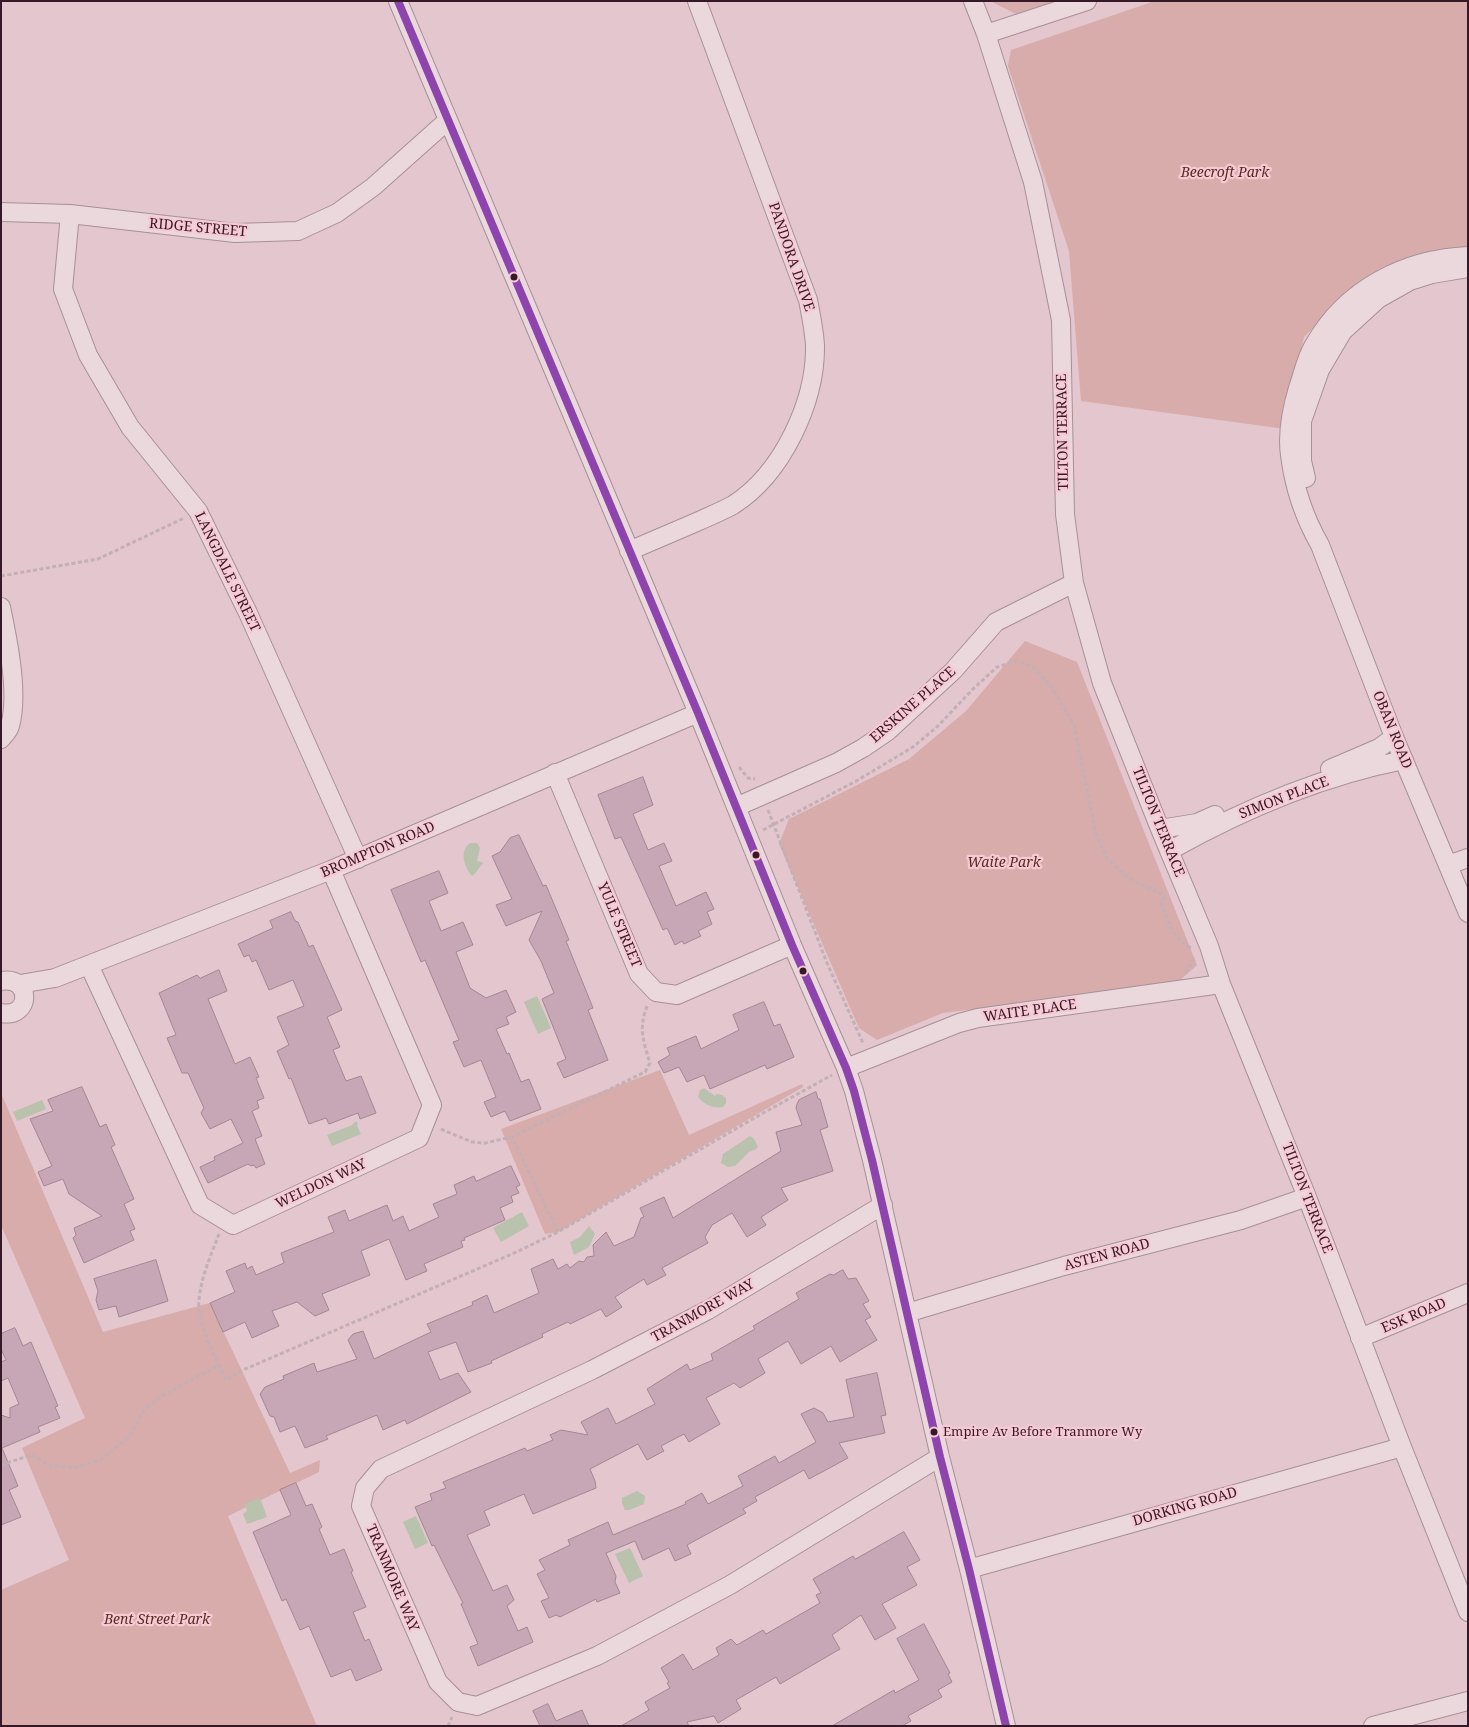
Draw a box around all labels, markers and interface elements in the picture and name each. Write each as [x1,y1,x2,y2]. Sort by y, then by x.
park label: Beecroft Park [1181,165,1269,181]
street label: PANDORA DRIVE [764,200,818,314]
street label: RIDGE STREET [148,215,248,241]
unlabelled marker [509,272,519,282]
street label: TILTON TERRACE [1054,373,1072,491]
street label: LANGDALE STREET [191,509,263,635]
street label: ERSKINE PLACE [867,663,959,747]
street label: OBAN ROAD [1369,689,1415,771]
street label: TILTON TERRACE [1128,765,1188,879]
street label: SIMON PLACE [1237,773,1331,823]
street label: BROMPTON ROAD [319,818,437,882]
unlabelled marker [751,850,761,860]
park label: Waite Park [967,855,1041,871]
street label: YULE STREET [593,880,645,970]
unlabelled marker [798,966,808,976]
street label: WAITE PLACE [982,996,1078,1026]
street label: TILTON TERRACE [1278,1140,1336,1256]
street label: WELDON WAY [273,1156,369,1212]
street label: ASTEN ROAD [1062,1236,1152,1274]
street label: TRANMORE WAY [649,1276,757,1346]
street label: ESK ROAD [1379,1295,1449,1337]
place label: Empire Av Before Tranmore Wy [943,1424,1142,1440]
marker: Empire Av Before Tranmore Wy [929,1427,939,1437]
street label: DORKING ROAD [1131,1484,1239,1530]
street label: TRANMORE WAY [362,1522,422,1634]
park label: Bent Street Park [104,1612,210,1628]

